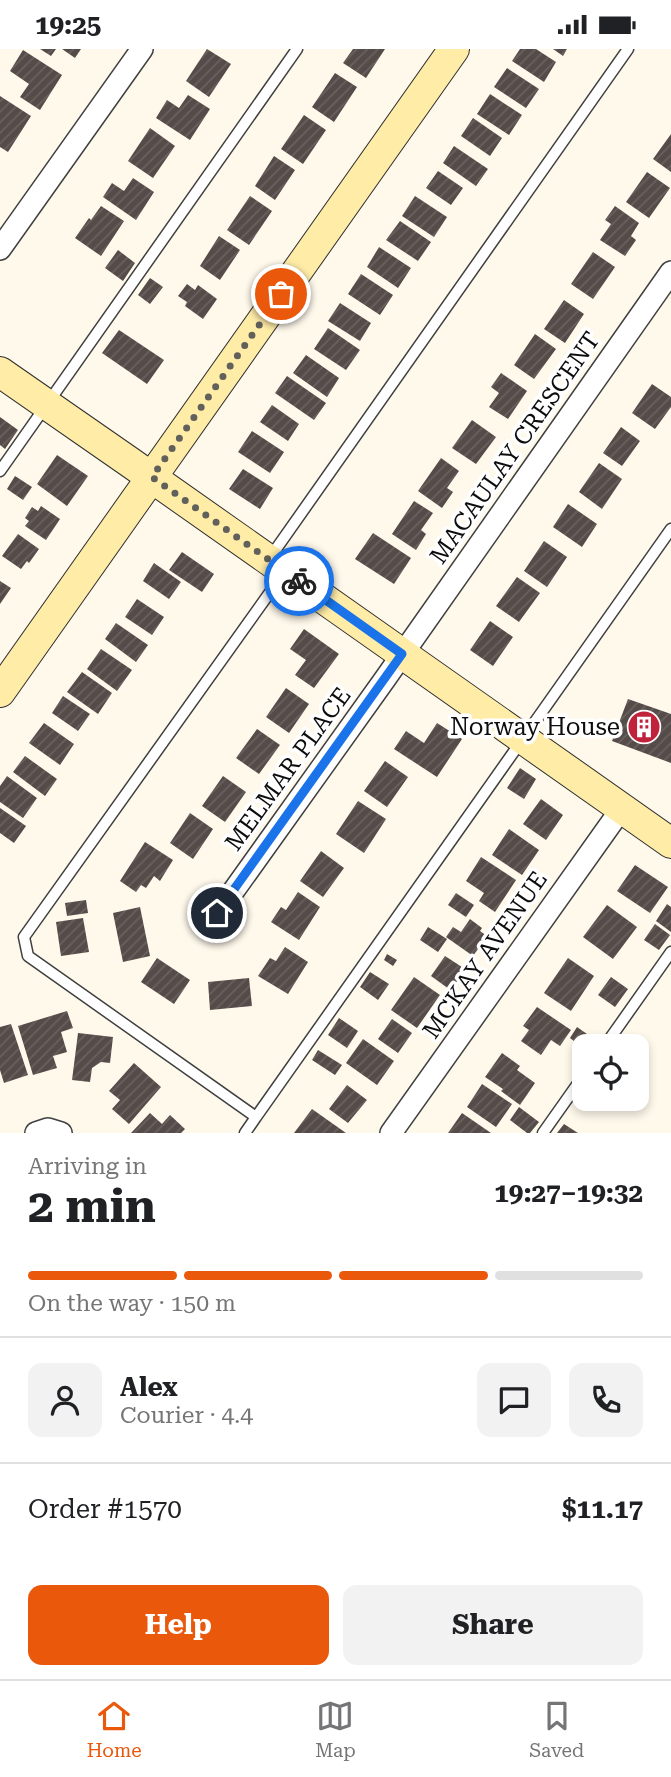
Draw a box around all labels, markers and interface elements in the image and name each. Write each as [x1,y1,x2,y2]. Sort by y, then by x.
text: 19:25 [35,10,101,40]
pin [251,264,311,324]
icon: bag [262,275,300,313]
street label: MACAULAY CRESCENT [424,327,606,569]
courier [264,546,334,616]
icon: bike [280,562,318,600]
street label: MELMAR PLACE [219,682,357,856]
building icon: Norway House [625,708,663,746]
place label: Norway House [450,713,620,741]
street label: MCKAY AVENUE [417,866,553,1044]
pin [187,883,247,943]
icon: home [198,894,236,932]
map controls [572,1034,649,1111]
button: locate [572,1034,649,1111]
text: Arriving in [28,1153,147,1180]
text: 19:27–19:32 [494,1178,643,1208]
text: 2 min [28,1179,156,1233]
text: On the way · 150 m [28,1290,236,1317]
button: person [28,1363,102,1437]
button: chat [477,1363,551,1437]
button: phone [569,1363,643,1437]
text: Alex [120,1372,178,1402]
text: Courier · 4.4 [120,1402,253,1429]
text: Order #1570 [28,1494,182,1524]
text: $11.17 [562,1494,643,1524]
button: Help [28,1585,329,1665]
button: Share [343,1585,643,1665]
tab: Home [87,1697,142,1762]
tab: Map [315,1697,356,1762]
tab: Saved [529,1697,584,1762]

